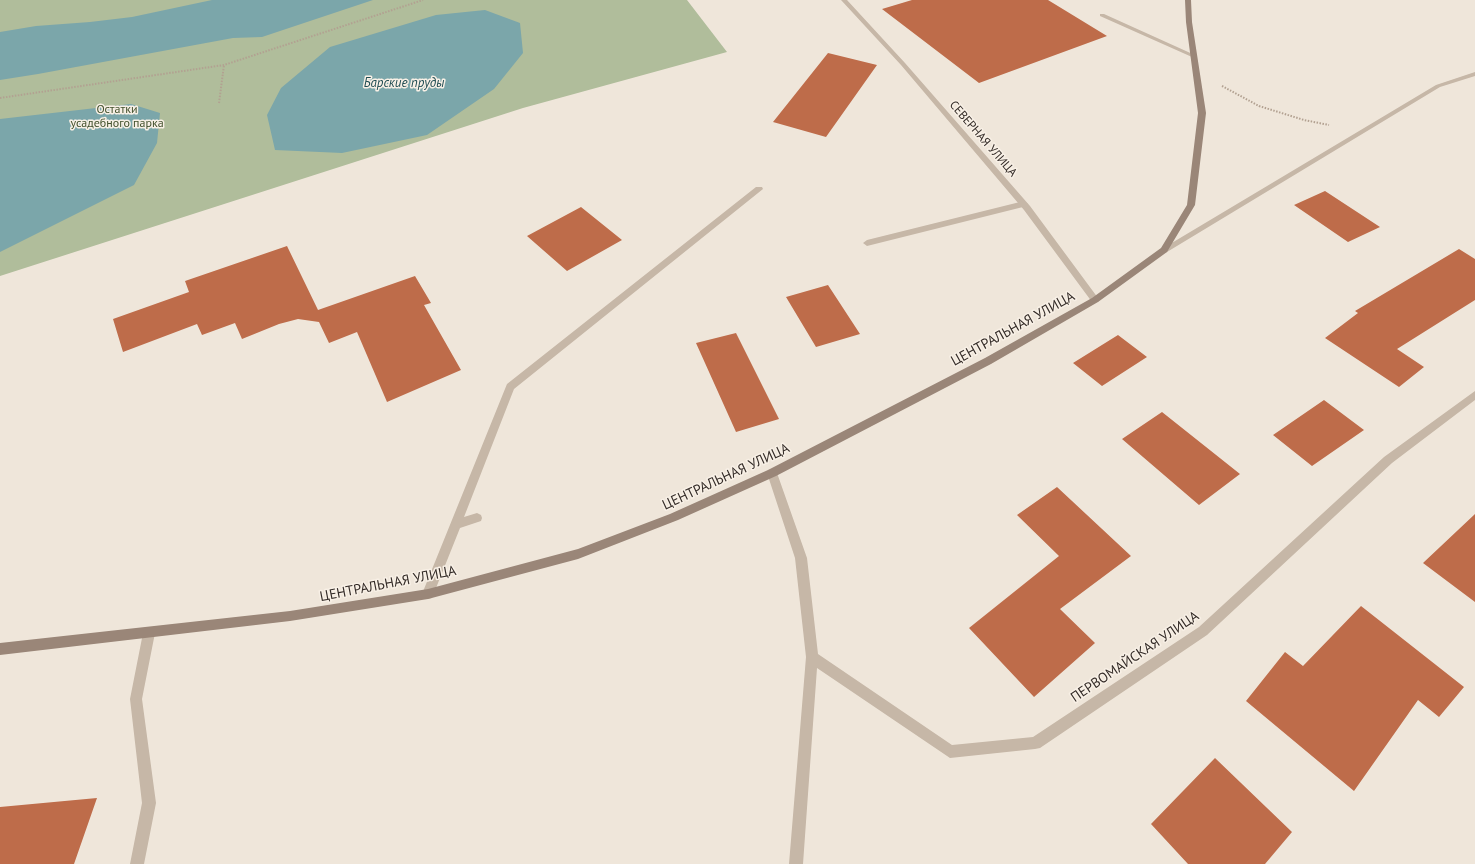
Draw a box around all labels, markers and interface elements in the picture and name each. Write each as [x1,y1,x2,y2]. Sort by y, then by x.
water label: Барские пруды [364,75,444,91]
street label: СЕВЕРНАЯ УЛИЦА [946,98,1020,180]
park label: Остатки усадебного парка [70,103,164,131]
street label: ЦЕНТРАЛЬНАЯ УЛИЦА [948,288,1078,370]
street label: ЦЕНТРАЛЬНАЯ УЛИЦА [660,440,792,514]
street label: ЦЕНТРАЛЬНАЯ УЛИЦА [318,563,458,605]
street label: ПЕРВОМАЙСКАЯ УЛИЦА [1068,608,1202,706]

